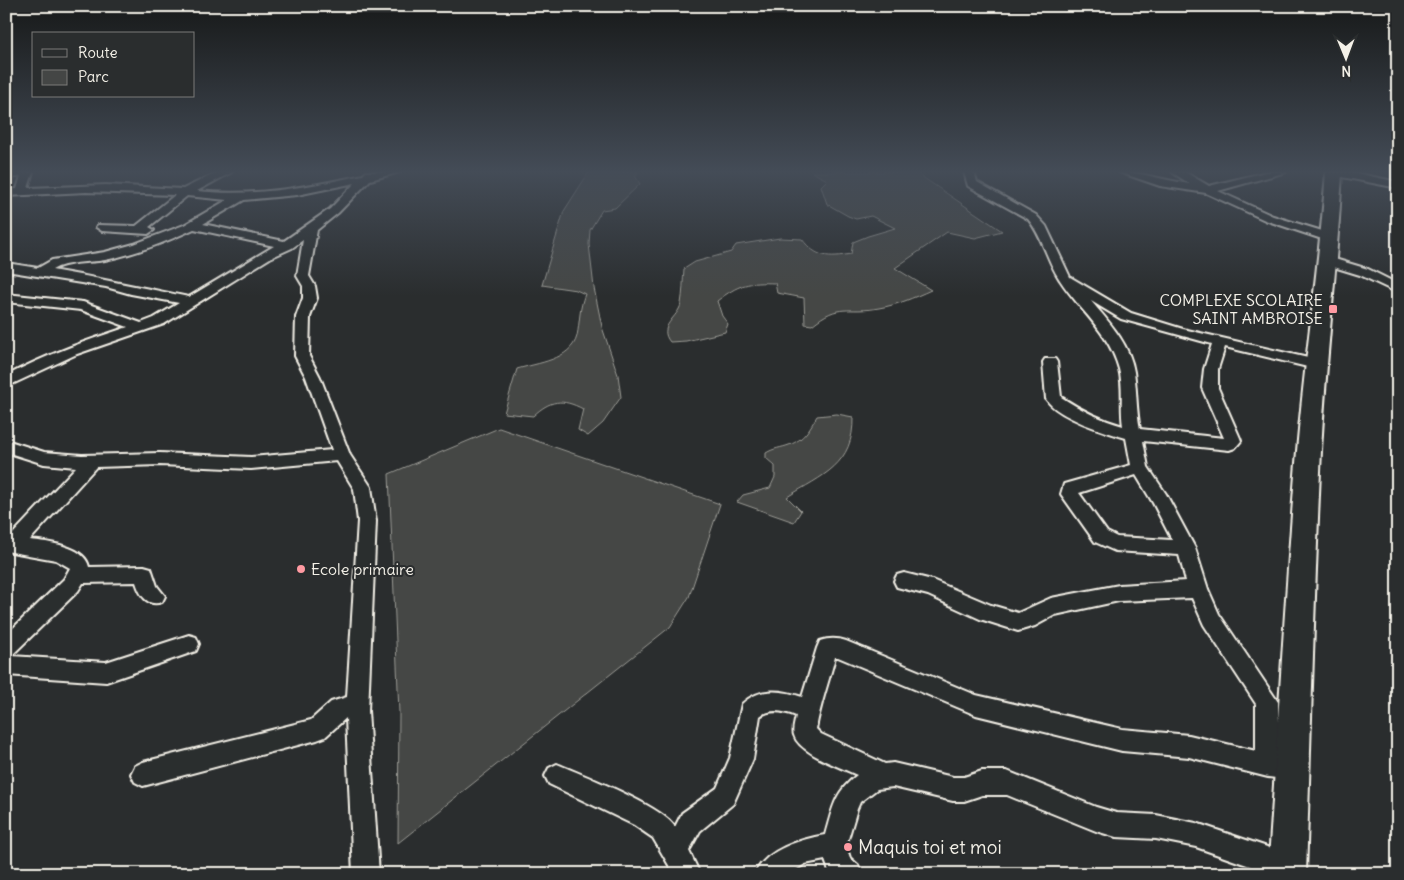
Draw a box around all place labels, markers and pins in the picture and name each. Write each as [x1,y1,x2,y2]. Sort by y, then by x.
place label: COMPLEXE SCOLAIRE SAINT AMBROISE [1159,290,1323,328]
marker: COMPLEXE SCOLAIRE SAINT AMBROISE [1327,303,1339,315]
place label: Ecole primaire [311,559,414,579]
marker: Ecole primaire [295,563,307,575]
place label: Maquis toi et moi [858,835,1002,859]
marker: Maquis toi et moi [842,841,854,853]

